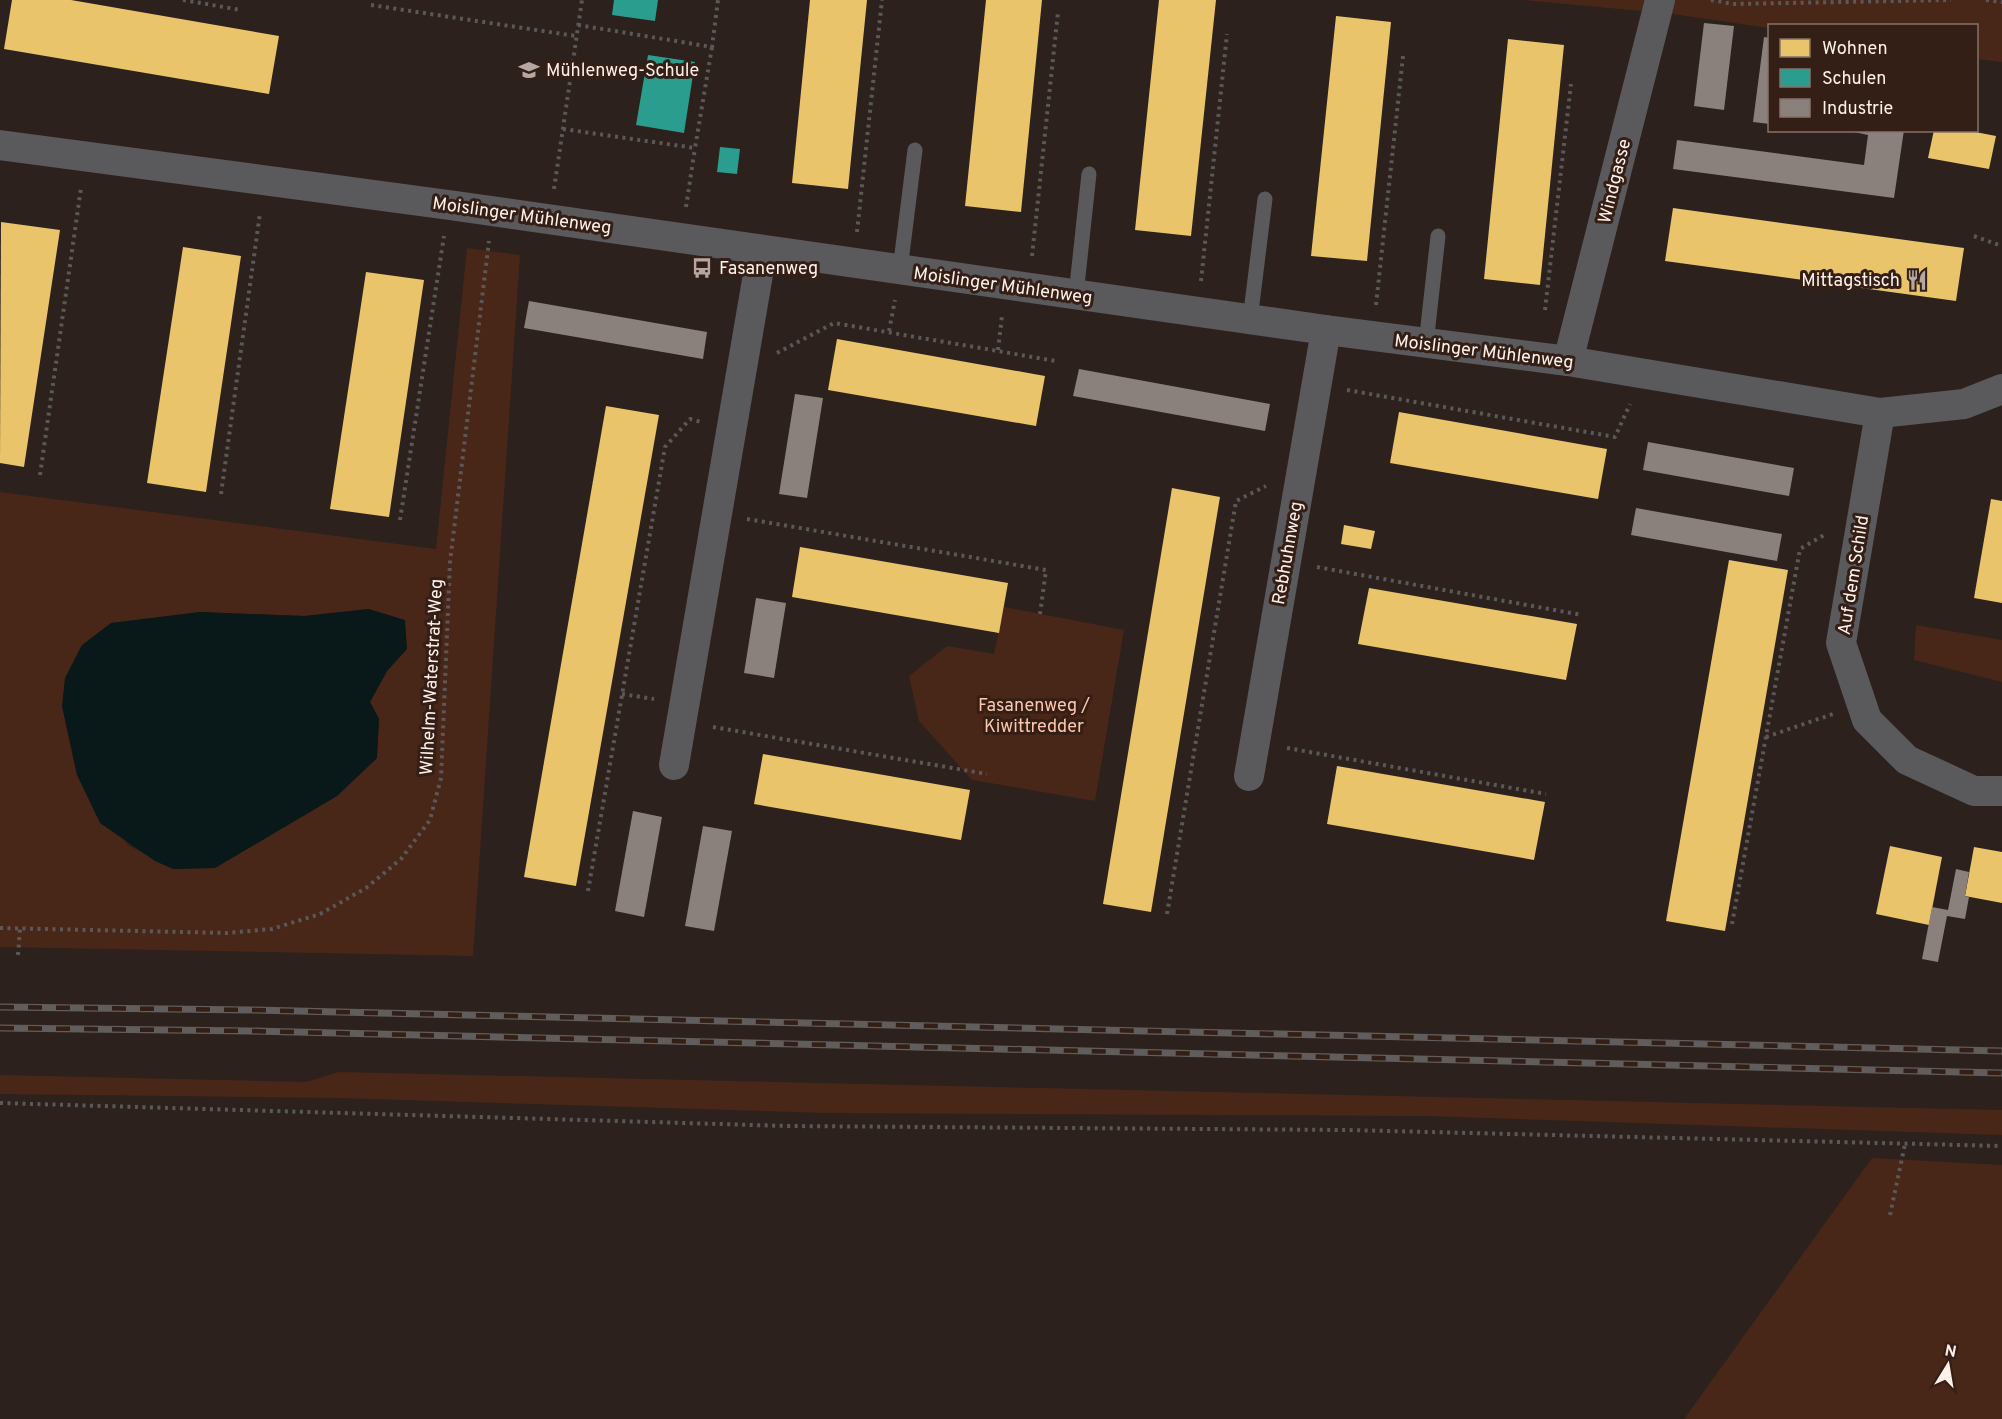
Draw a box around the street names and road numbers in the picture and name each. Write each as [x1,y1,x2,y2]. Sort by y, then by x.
street label: Windgasse [1594,137,1637,226]
street label: Moislinger Mühlenweg [431,193,613,240]
street label: Moislinger Mühlenweg [912,263,1094,310]
street label: Moislinger Mühlenweg [1393,330,1575,375]
street label: Rebhuhnweg [1268,500,1309,607]
street label: Auf dem Schild [1834,514,1875,637]
street label: Wilhelm-Waterstrat-Weg [416,578,449,776]

